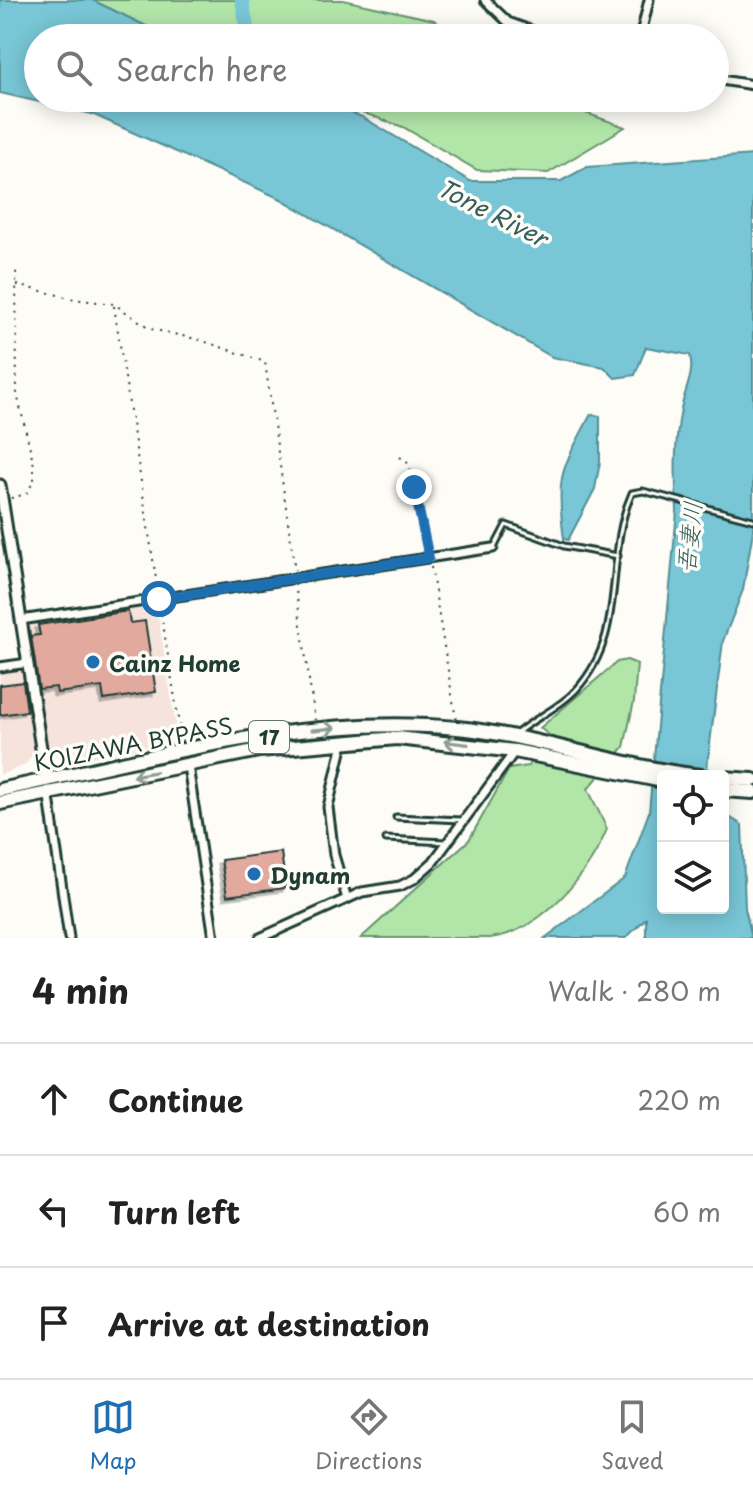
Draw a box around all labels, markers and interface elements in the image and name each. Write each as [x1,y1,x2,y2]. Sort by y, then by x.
search box [24,24,729,112]
icon: search [52,46,96,90]
text: Search here [116,46,288,91]
water label: Tone River [432,169,557,256]
route end [396,469,432,505]
water label: 吾妻川 [666,499,710,575]
route start [141,581,177,617]
place label: Cainz Home [109,646,241,679]
marker: Cainz Home [84,653,102,671]
street label: KOIZAWA BYPASS [31,708,235,778]
road number: 17 [249,721,289,753]
one-way arrow [310,721,337,736]
one-way arrow [444,735,470,750]
one-way arrow [131,767,157,782]
map controls [657,770,729,914]
button: locate [657,770,729,842]
button: layers [657,842,729,914]
place label: Dynam [270,858,350,891]
marker: Dynam [245,865,263,883]
text: 4 min [32,964,129,1016]
text: Walk · 280 m [548,971,721,1010]
icon: ahead [32,1077,76,1121]
text: Continue [108,1077,243,1122]
text: 220 m [637,1080,721,1119]
icon: left [32,1189,76,1233]
text: Turn left [108,1189,240,1234]
text: 60 m [653,1192,721,1231]
icon: arrive [32,1301,76,1345]
text: Arrive at destination [108,1301,430,1346]
tab: Map [89,1395,136,1476]
tab: Directions [315,1395,422,1476]
tab: Saved [601,1395,664,1476]

